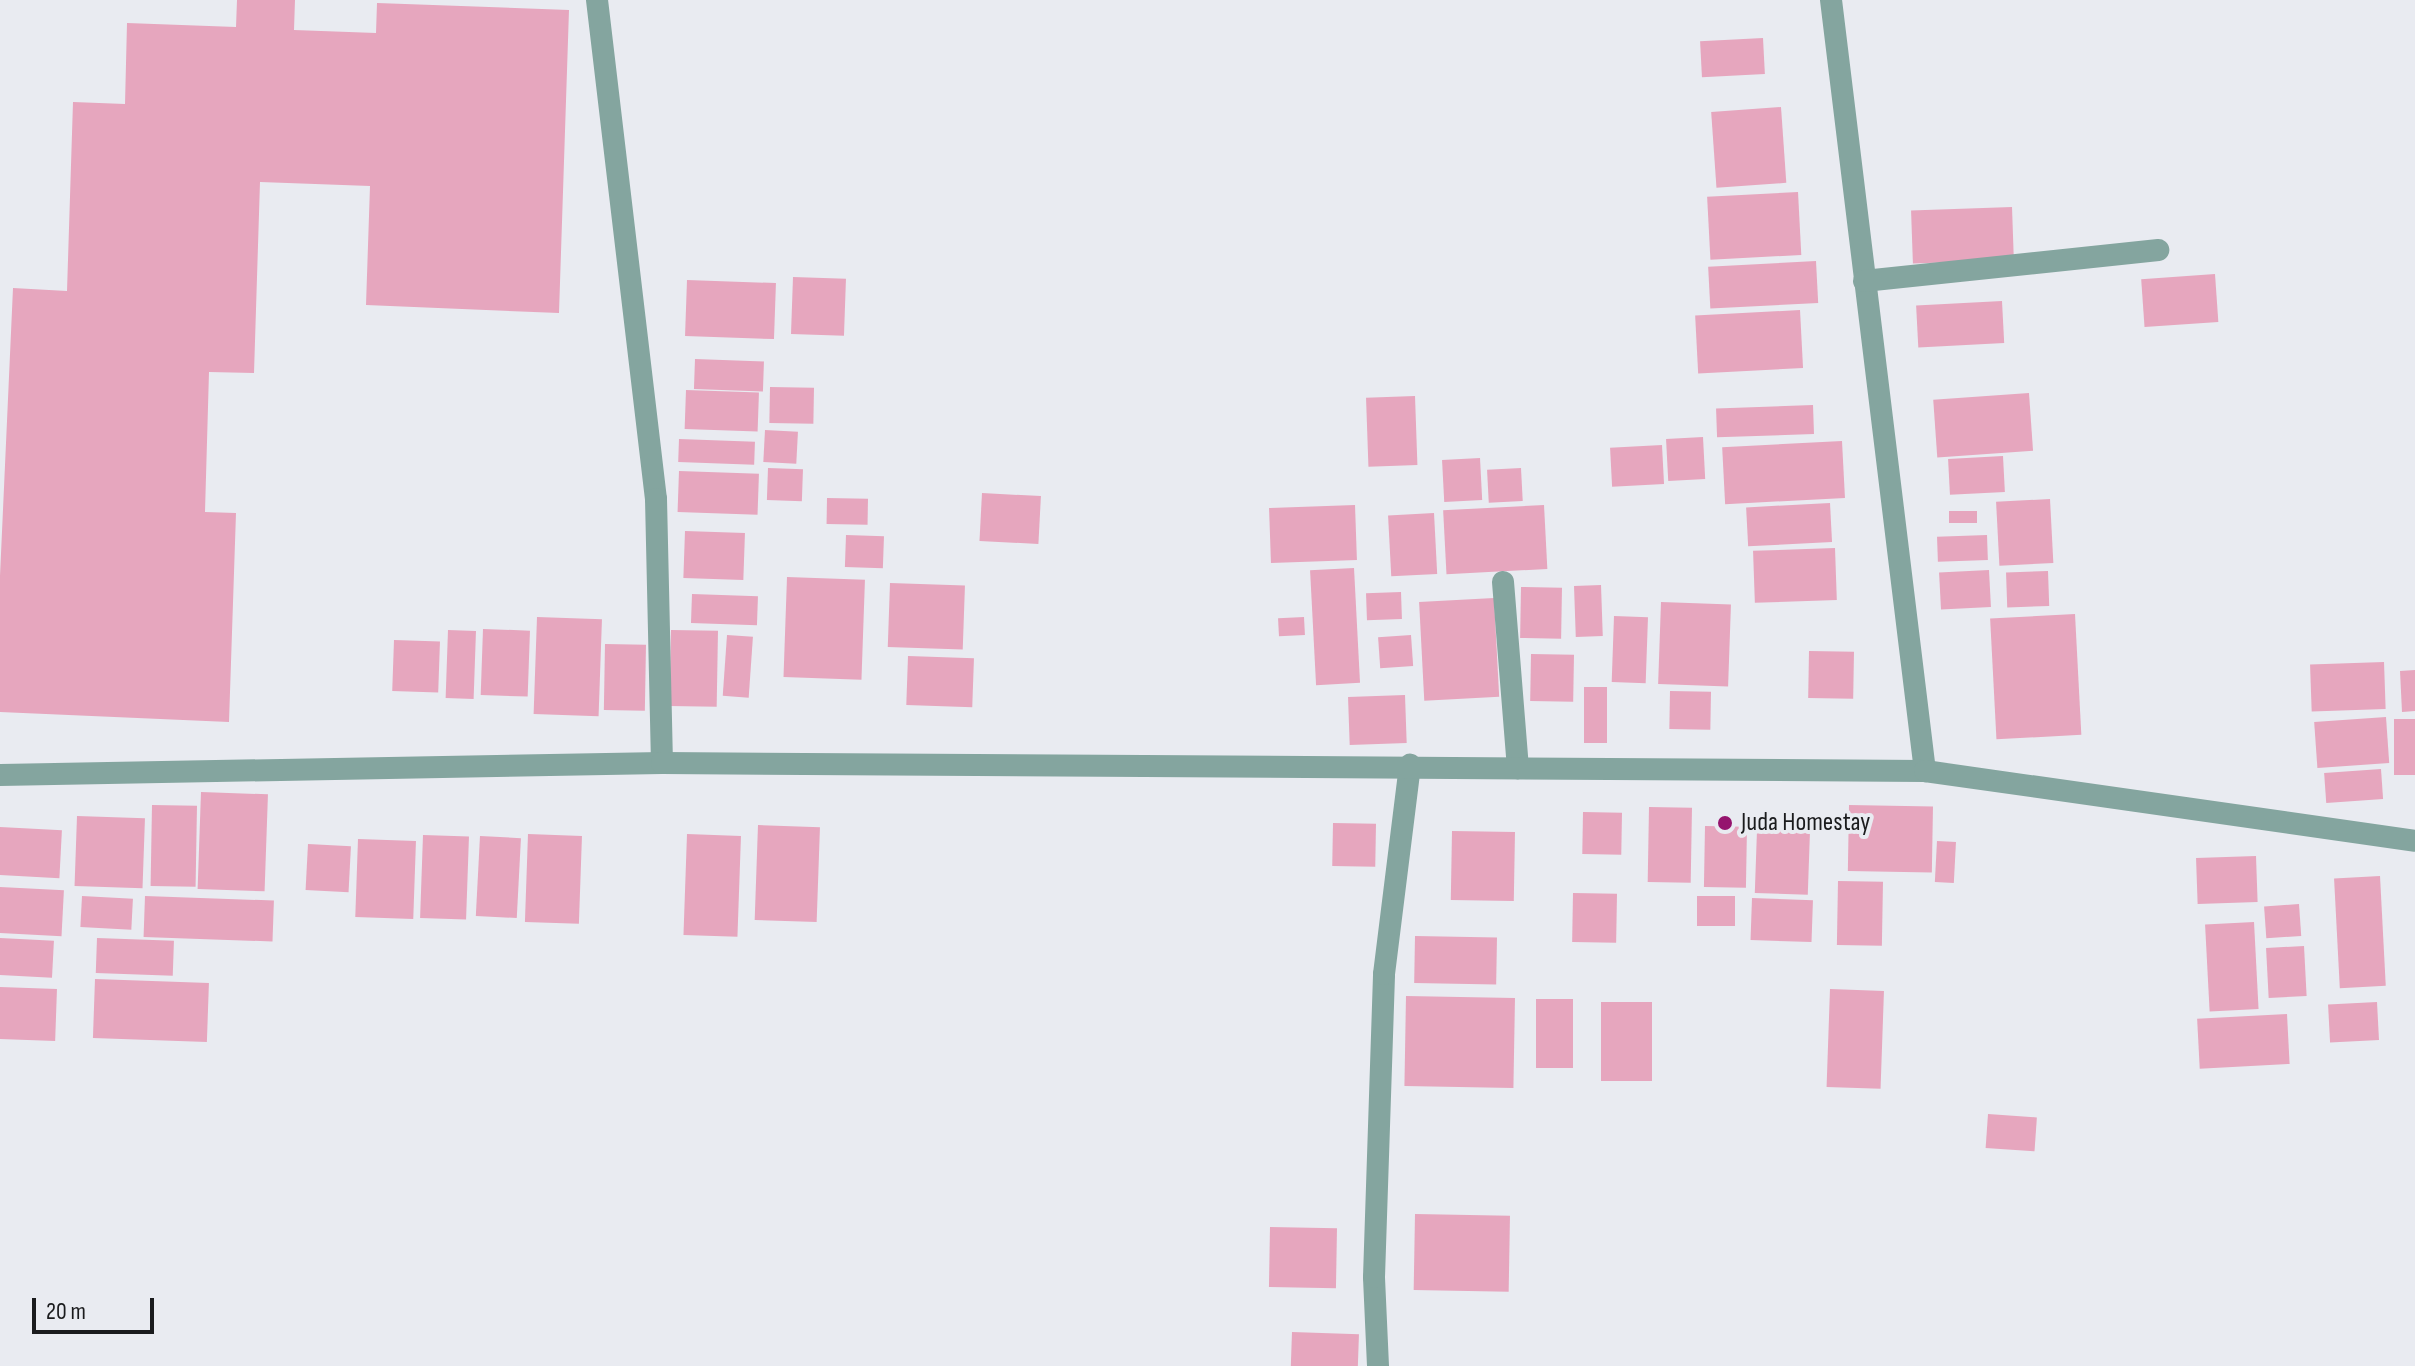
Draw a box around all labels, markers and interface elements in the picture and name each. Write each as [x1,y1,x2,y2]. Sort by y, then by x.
place label: Juda Homestay [1741,807,1870,839]
marker: Juda Homestay [1716,814,1734,832]
scale bar [36,1282,158,1332]
text: 20 m [46,1297,86,1326]

